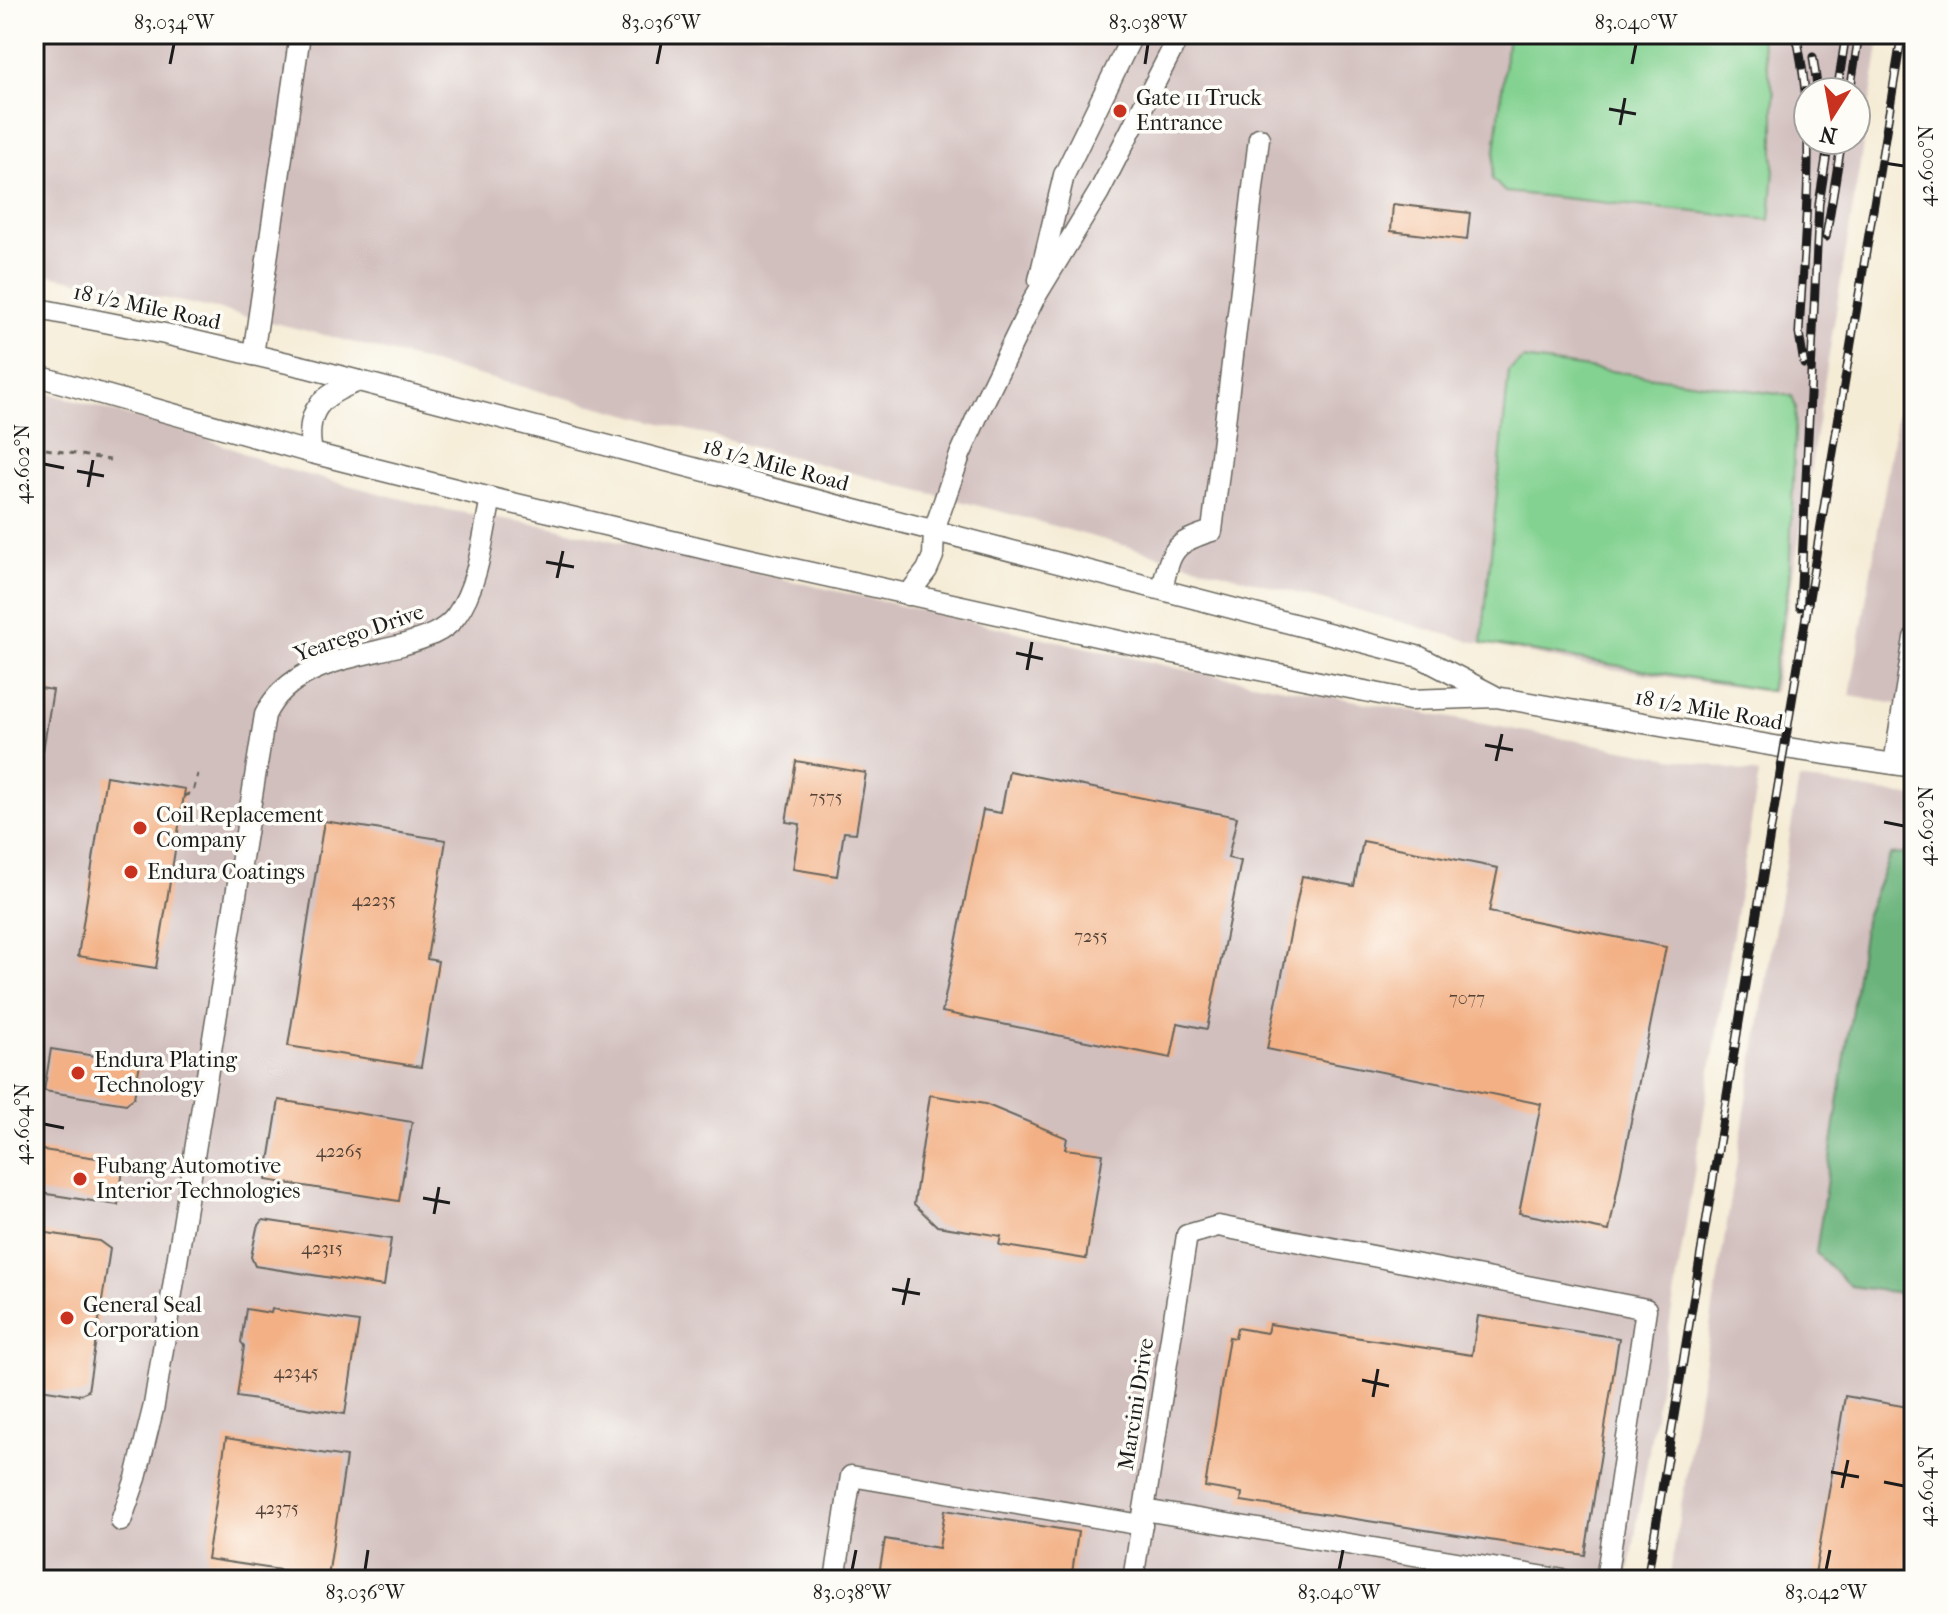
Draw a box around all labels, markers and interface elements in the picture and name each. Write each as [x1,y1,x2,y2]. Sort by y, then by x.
text: 83.034°W [134,11,215,34]
text: 83.036°W [621,11,702,34]
text: 83.038°W [1109,11,1189,34]
text: 83.040°W [1595,11,1679,34]
north arrow [1792,76,1872,156]
place label: Gate 11 Truck Entrance [1136,85,1262,136]
marker: Gate 11 Truck Entrance [1111,102,1129,120]
text: N [1817,120,1839,149]
text: 42.600°N [1915,125,1938,207]
street label: 18 1/2 Mile Road [71,279,224,336]
text: 42.602°N [11,424,34,504]
street label: 18 1/2 Mile Road [700,433,853,497]
street label: Yearego Drive [290,599,427,668]
street label: 18 1/2 Mile Road [1633,684,1786,736]
text: 42.602°N [1915,786,1938,866]
house number: 7575 [810,787,843,808]
place label: Coil Replacement Company [156,802,324,853]
marker: Coil Replacement Company [131,819,149,837]
place label: Endura Coatings [147,859,305,885]
marker: Endura Coatings [122,863,140,881]
house number: 42235 [352,890,396,911]
house number: 7255 [1074,926,1108,947]
house number: 7077 [1449,988,1485,1009]
place label: Endura Plating Technology [94,1047,237,1098]
marker: Endura Plating Technology [69,1064,87,1082]
text: 42.604°N [11,1083,34,1165]
house number: 42265 [316,1141,363,1162]
place label: Fubang Automotive Interior Technologies [96,1153,300,1204]
marker: Fubang Automotive Interior Technologies [71,1170,89,1188]
house number: 42315 [301,1238,343,1259]
place label: General Seal Corporation [83,1292,202,1343]
marker: General Seal Corporation [58,1309,76,1327]
street label: Marcini Drive [1113,1336,1159,1472]
house number: 42345 [273,1362,319,1383]
text: 42.604°N [1915,1445,1938,1527]
house number: 42375 [255,1498,299,1519]
text: 83.036°W [325,1581,406,1604]
text: 83.038°W [813,1581,893,1604]
text: 83.040°W [1298,1581,1382,1604]
text: 83.042°W [1785,1581,1868,1604]

